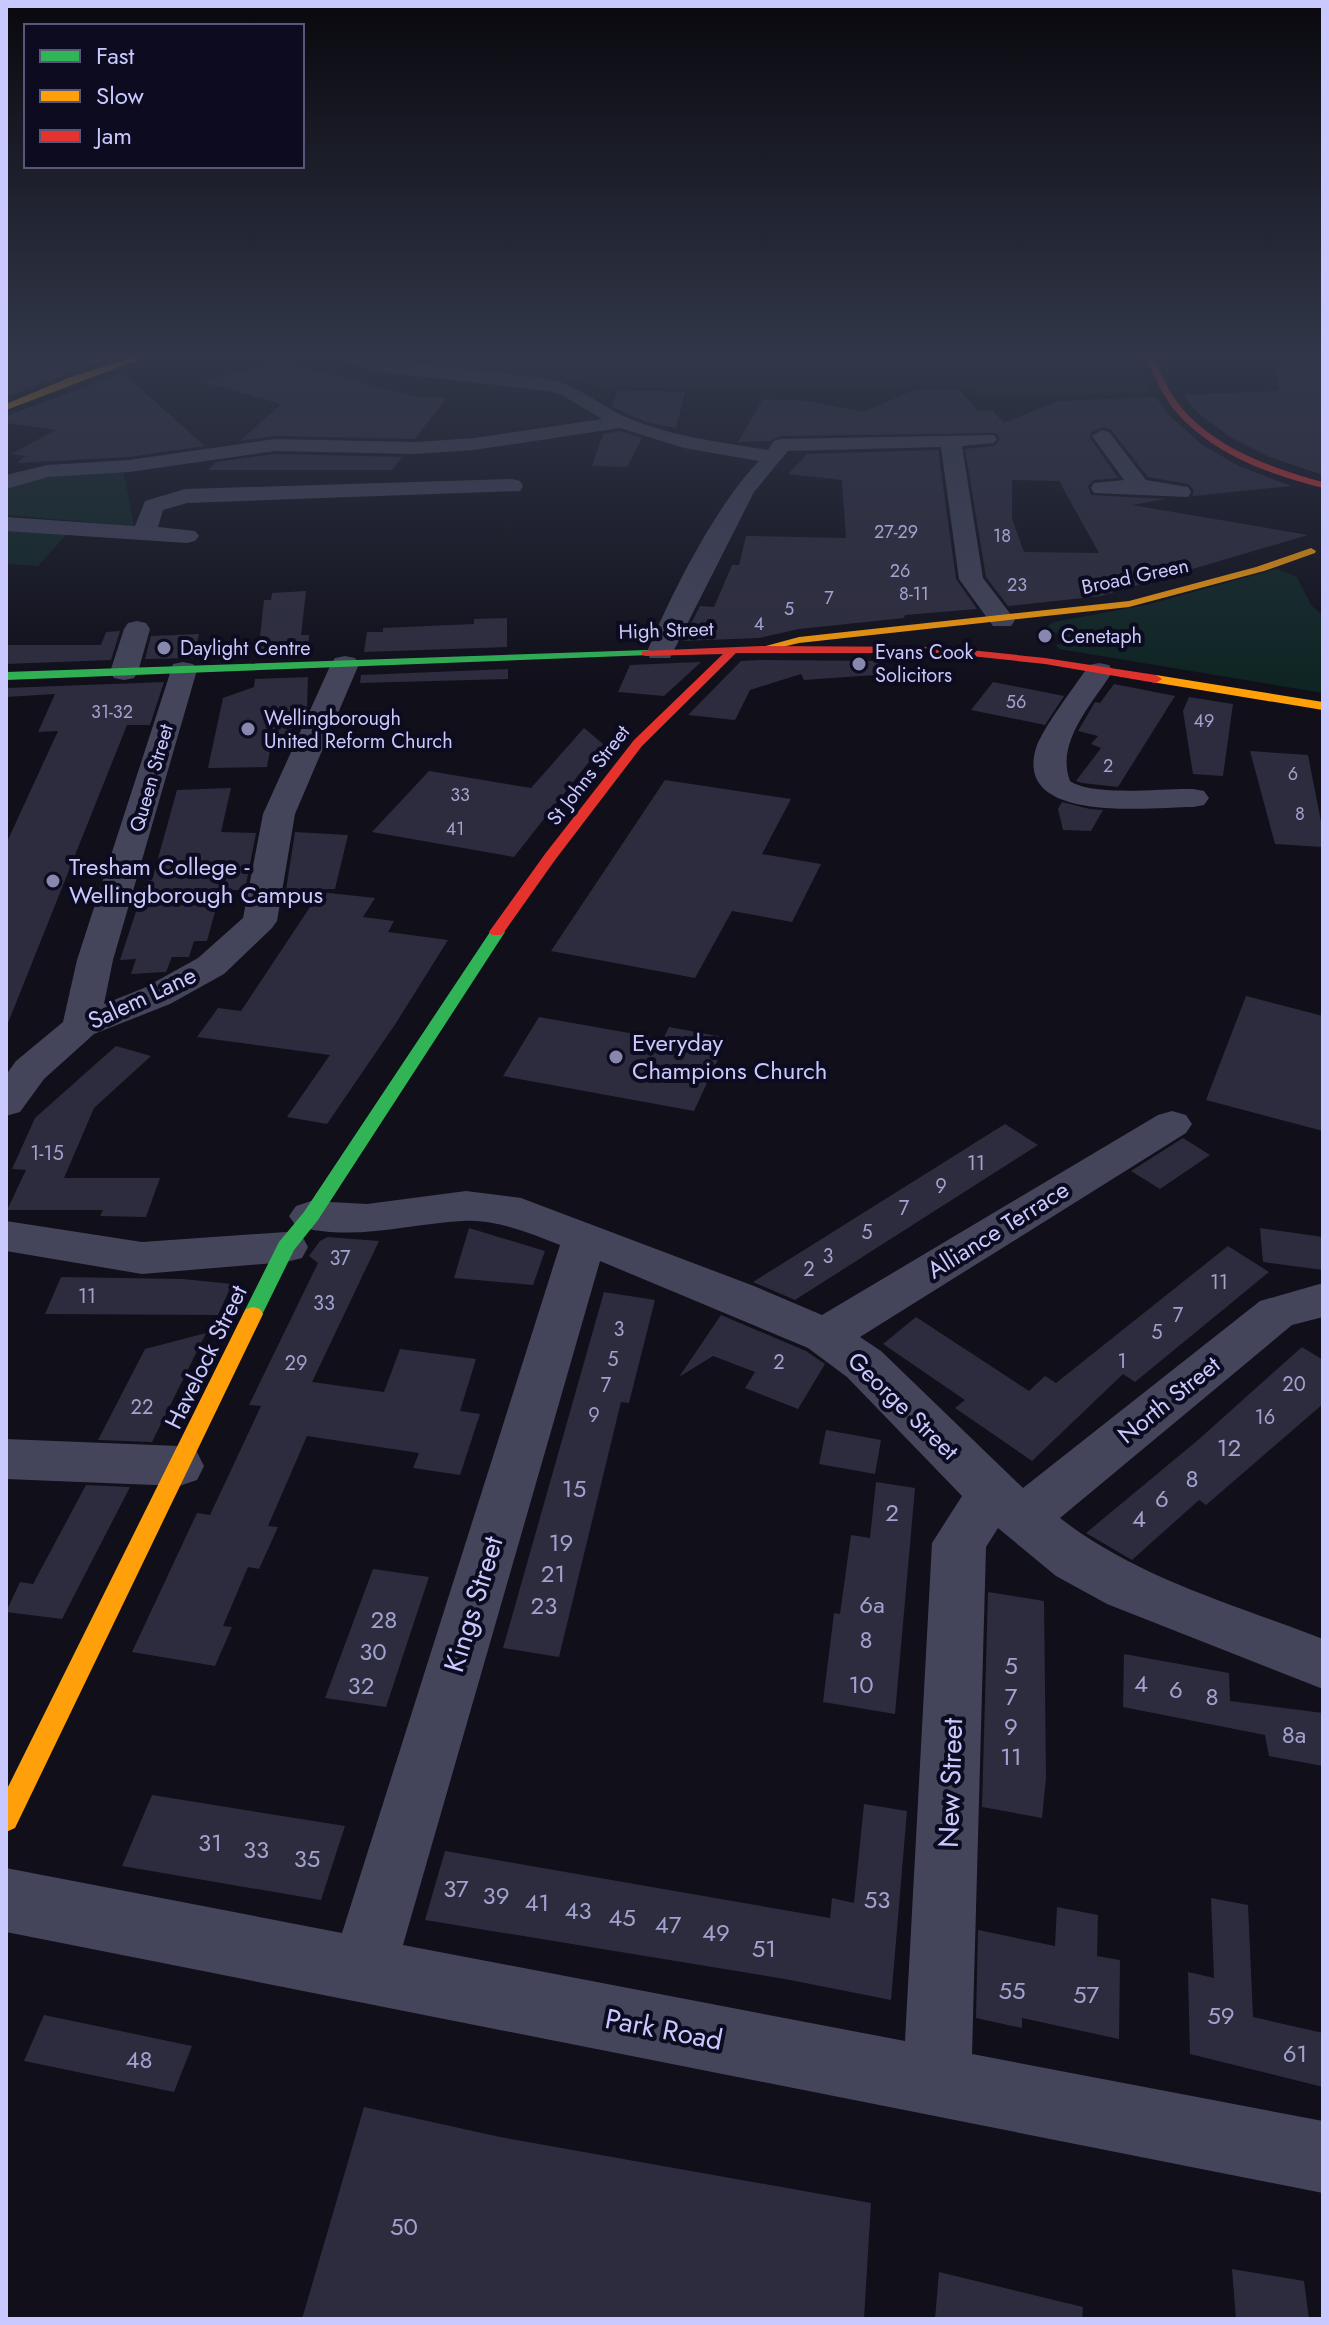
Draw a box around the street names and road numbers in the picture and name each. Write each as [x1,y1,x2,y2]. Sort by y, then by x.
street label: Broad Green [1079,551,1191,602]
street label: High Street [618,614,714,647]
street label: St Johns Street [540,719,637,832]
street label: Queen Street [122,721,181,836]
street label: Salem Lane [82,957,202,1038]
street label: Alliance Terrace [920,1172,1075,1287]
street label: Havelock Street [156,1279,256,1435]
street label: George Street [840,1344,967,1468]
street label: North Street [1110,1347,1228,1452]
street label: Kings Street [433,1531,514,1677]
street label: New Street [928,1717,973,1849]
street label: Park Road [602,1998,726,2061]

